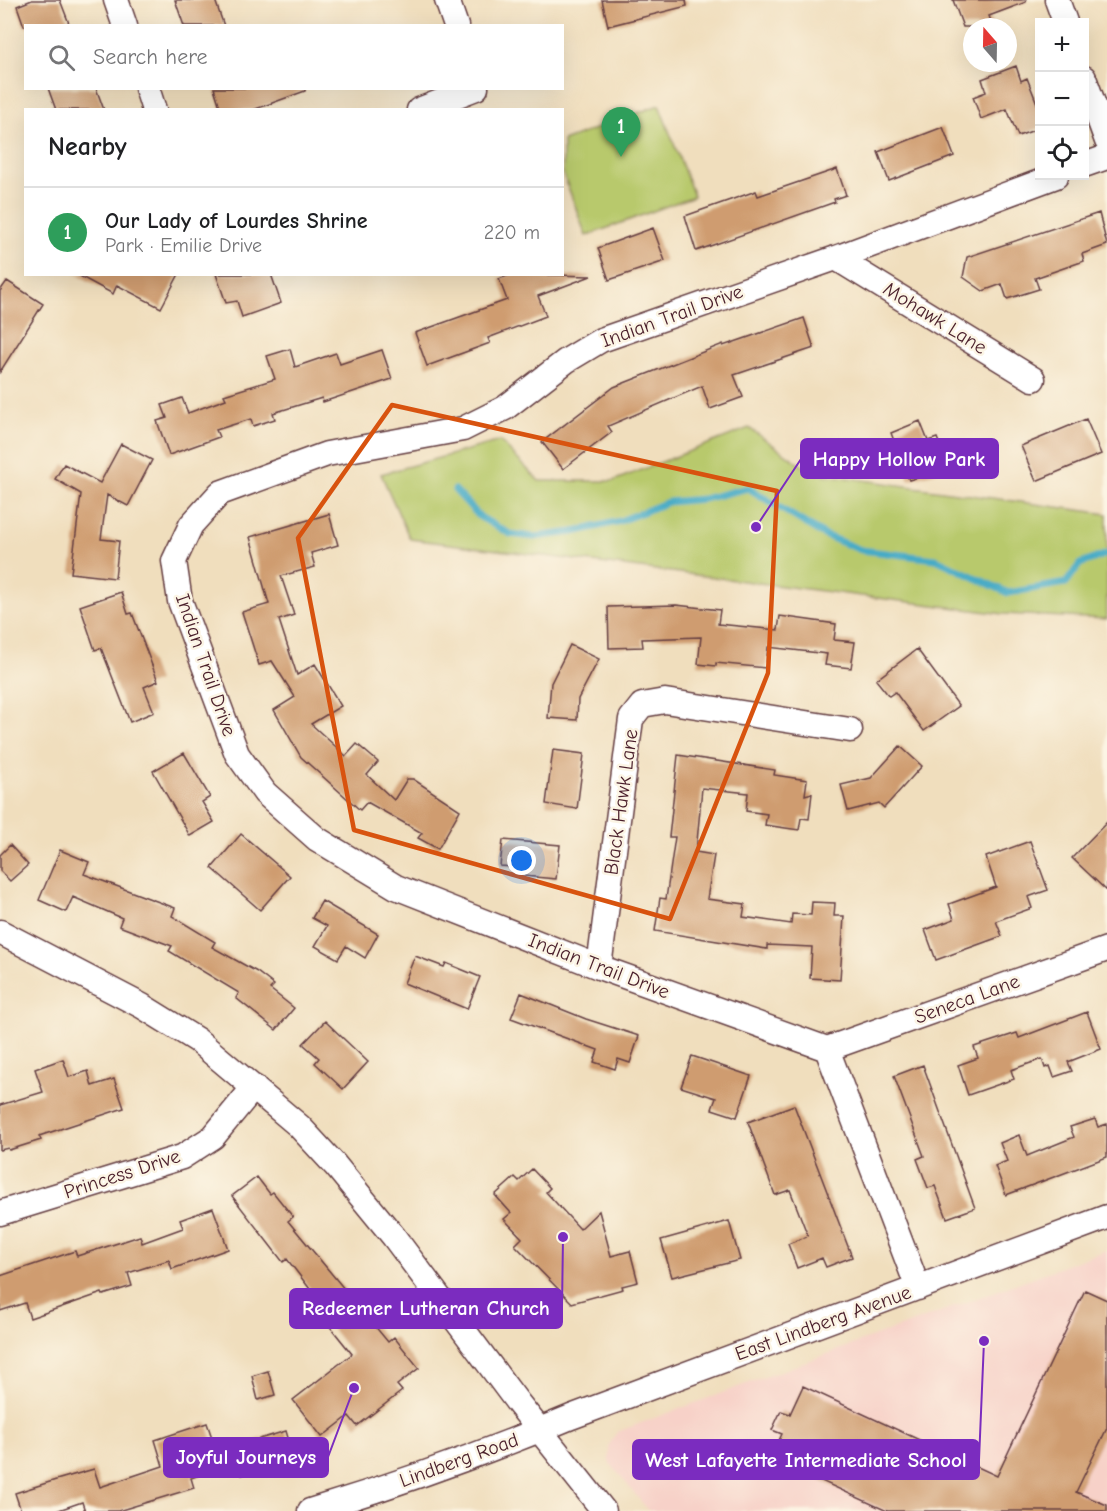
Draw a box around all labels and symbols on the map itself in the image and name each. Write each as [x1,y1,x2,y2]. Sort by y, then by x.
north arrow [963,18,1017,72]
pin: 1 [602,108,640,157]
street label: Mohawk Lane [879,277,991,359]
street label: Indian Trail Drive [598,280,746,352]
callout: Happy Hollow Park [801,439,998,478]
text: Happy Hollow Park [813,447,986,471]
street label: Indian Trail Drive [171,591,241,739]
street label: Black Hawk Lane [599,727,643,877]
your location [507,846,536,875]
street label: Indian Trail Drive [525,929,673,1003]
street label: Seneca Lane [911,969,1023,1029]
street label: Princess Drive [61,1144,183,1204]
street label: East Lindberg Avenue [732,1280,914,1366]
callout: Redeemer Lutheran Church [290,1289,562,1328]
text: Redeemer Lutheran Church [302,1296,550,1320]
street label: Lindberg Road [396,1428,522,1492]
callout: Joyful Journeys [164,1438,328,1477]
callout: West Lafayette Intermediate School [633,1440,979,1479]
text: Joyful Journeys [176,1445,316,1469]
text: West Lafayette Intermediate School [645,1448,967,1472]

